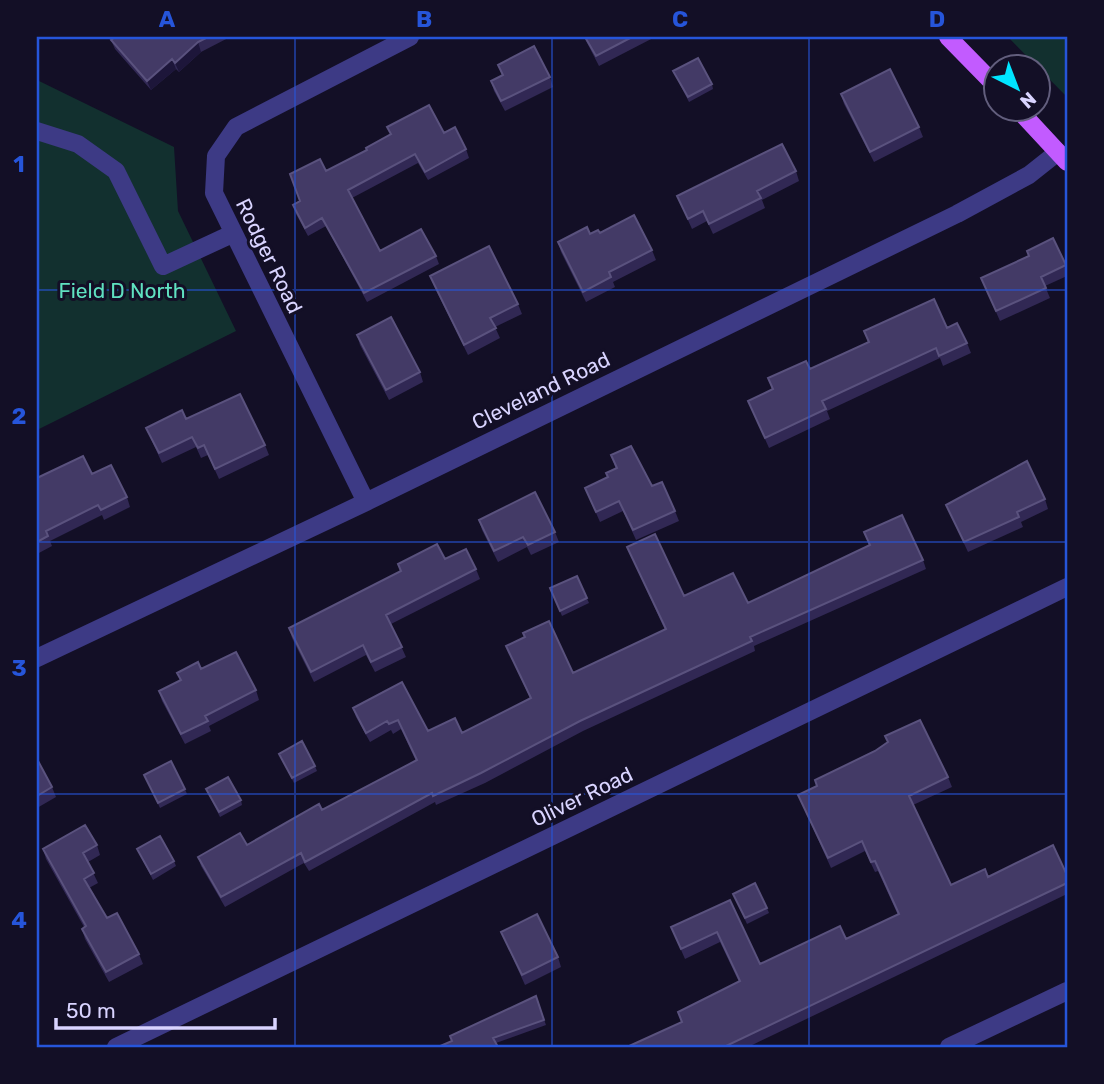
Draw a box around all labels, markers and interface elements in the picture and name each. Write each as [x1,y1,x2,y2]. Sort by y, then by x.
text: A [159,5,176,33]
text: B [416,5,432,33]
text: C [672,5,688,33]
text: D [929,5,945,33]
north arrow [982,52,1052,122]
text: N [1015,87,1041,113]
text: 1 [13,150,25,178]
street label: Rodger Road [231,194,308,317]
park label: Field D North [58,278,186,303]
street label: Cleveland Road [468,346,614,435]
text: 2 [12,402,26,430]
text: 3 [11,654,27,682]
street label: Oliver Road [527,761,637,832]
text: 4 [11,906,27,934]
scale bar [56,986,275,1030]
text: 50 m [66,998,116,1023]

